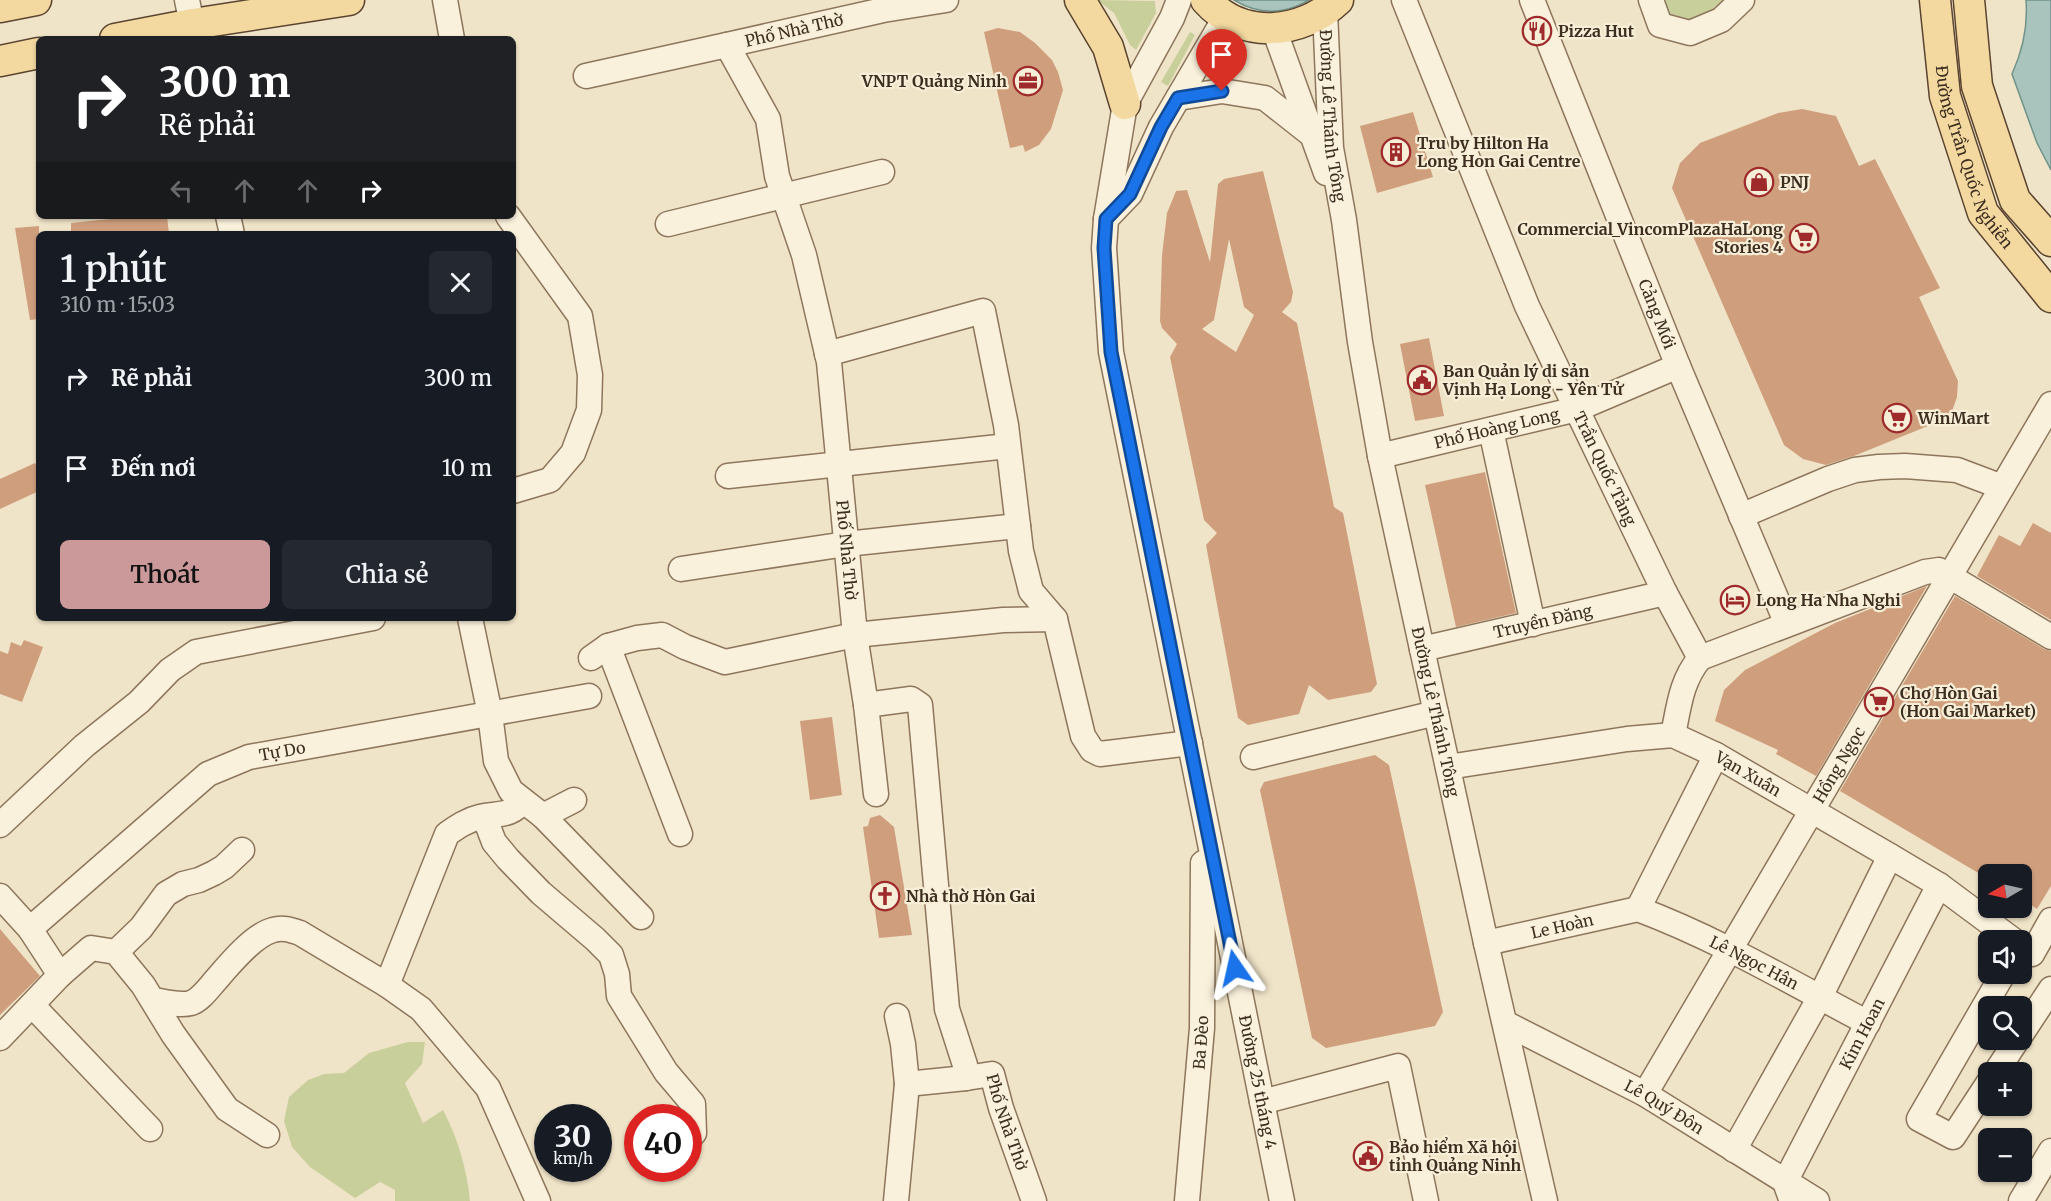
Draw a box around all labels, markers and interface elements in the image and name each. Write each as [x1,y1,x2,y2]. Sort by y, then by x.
street label: Phố Nhà Thờ [743,9,846,51]
restaurant icon: Pizza Hut [1521,15,1553,47]
place label: Pizza Hut [1558,21,1635,41]
pin [1196,29,1247,91]
street label: Đường Lê Thánh Tông [1316,29,1351,204]
icon: arrive [1205,38,1238,71]
text: 300 m [159,56,291,108]
icon: right [60,60,138,138]
street label: Đường Trần Quốc Nghiễn [1932,64,2018,253]
office icon: VNPT Quảng Ninh [1012,65,1044,97]
place label: VNPT Quảng Ninh [861,71,1007,91]
text: Rẽ phải [159,108,256,142]
place label: Tru by Hilton Ha Long Hon Gai Centre [1417,133,1581,171]
building icon: Tru by Hilton Ha Long Hon Gai Centre [1380,136,1412,168]
shop icon: PNJ [1743,166,1775,198]
place label: PNJ [1780,172,1809,192]
icon: left [165,174,198,207]
icon: ahead [228,174,261,207]
icon: ahead [291,174,324,207]
icon: right [354,174,387,207]
place label: Commercial_VincomPlazaHaLong Stories 4 [1517,219,1783,257]
supermarket icon: Commercial_VincomPlazaHaLong Stories 4 [1788,222,1820,254]
text: 1 phút [60,247,167,292]
button: close [429,251,492,314]
street label: Cảng Mới [1634,276,1680,352]
text: 310 m · 15:03 [60,292,175,317]
place label: Ban Quản lý di sản Vịnh Hạ Long - Yên Tử [1442,361,1624,399]
icon: right [60,362,93,395]
text: Rẽ phải [111,364,192,392]
text: 300 m [424,364,492,392]
public building icon: Ban Quản lý di sản Vịnh Hạ Long - Yên Tử [1406,364,1438,396]
supermarket icon: WinMart [1881,402,1913,434]
street label: Phố Hoàng Long [1432,404,1562,453]
street label: Trần Quốc Tảng [1569,408,1641,529]
place label: WinMart [1917,408,1990,428]
icon: arrive [60,452,93,485]
text: Đến nơi [111,454,196,482]
text: 10 m [442,454,492,482]
street label: Phố Nhà Thờ [832,499,862,601]
button: Thoát [60,540,270,609]
button: Chia sẻ [282,540,492,609]
hotel icon: Long Ha Nha Nghi [1719,584,1751,616]
place label: Long Ha Nha Nghi [1756,590,1901,610]
street label: Truyền Đăng [1491,600,1594,642]
street label: Đường Lê Thánh Tông [1407,625,1464,799]
place label: Chợ Hòn Gai (Hon Gai Market) [1900,683,2036,721]
supermarket icon: Chợ Hòn Gai (Hon Gai Market) [1863,686,1895,718]
street label: Hồng Ngọc [1808,723,1869,807]
street label: Tự Do [257,737,307,765]
street label: Vạn Xuân [1711,746,1785,801]
north arrow [1978,864,2032,918]
map controls [1978,864,2032,1182]
church icon: Nhà thờ Hòn Gai [869,880,901,912]
place label: Nhà thờ Hòn Gai [906,886,1036,906]
street label: Le Hoàn [1529,909,1596,943]
button: sound [1978,930,2032,984]
street label: Lê Ngọc Hân [1706,931,1802,994]
position arrow [1203,936,1267,1000]
street label: Kim Hoan [1835,994,1889,1073]
button: search [1978,996,2032,1050]
street label: Đường 25 tháng 4 [1235,1013,1281,1151]
street label: Ba Đèo [1188,1016,1212,1070]
button: + [1978,1062,2032,1116]
street label: Phố Nhà Thờ [982,1071,1032,1173]
street label: Lê Quý Đôn [1621,1075,1708,1138]
speed limit sign: 40 [624,1104,702,1182]
text: 30 [555,1117,591,1155]
button: − [1978,1128,2032,1182]
place label: Bảo hiểm Xã hội tỉnh Quảng Ninh [1389,1137,1522,1175]
public building icon: Bảo hiểm Xã hội tỉnh Quảng Ninh [1352,1140,1384,1172]
text: km/h [553,1149,593,1168]

